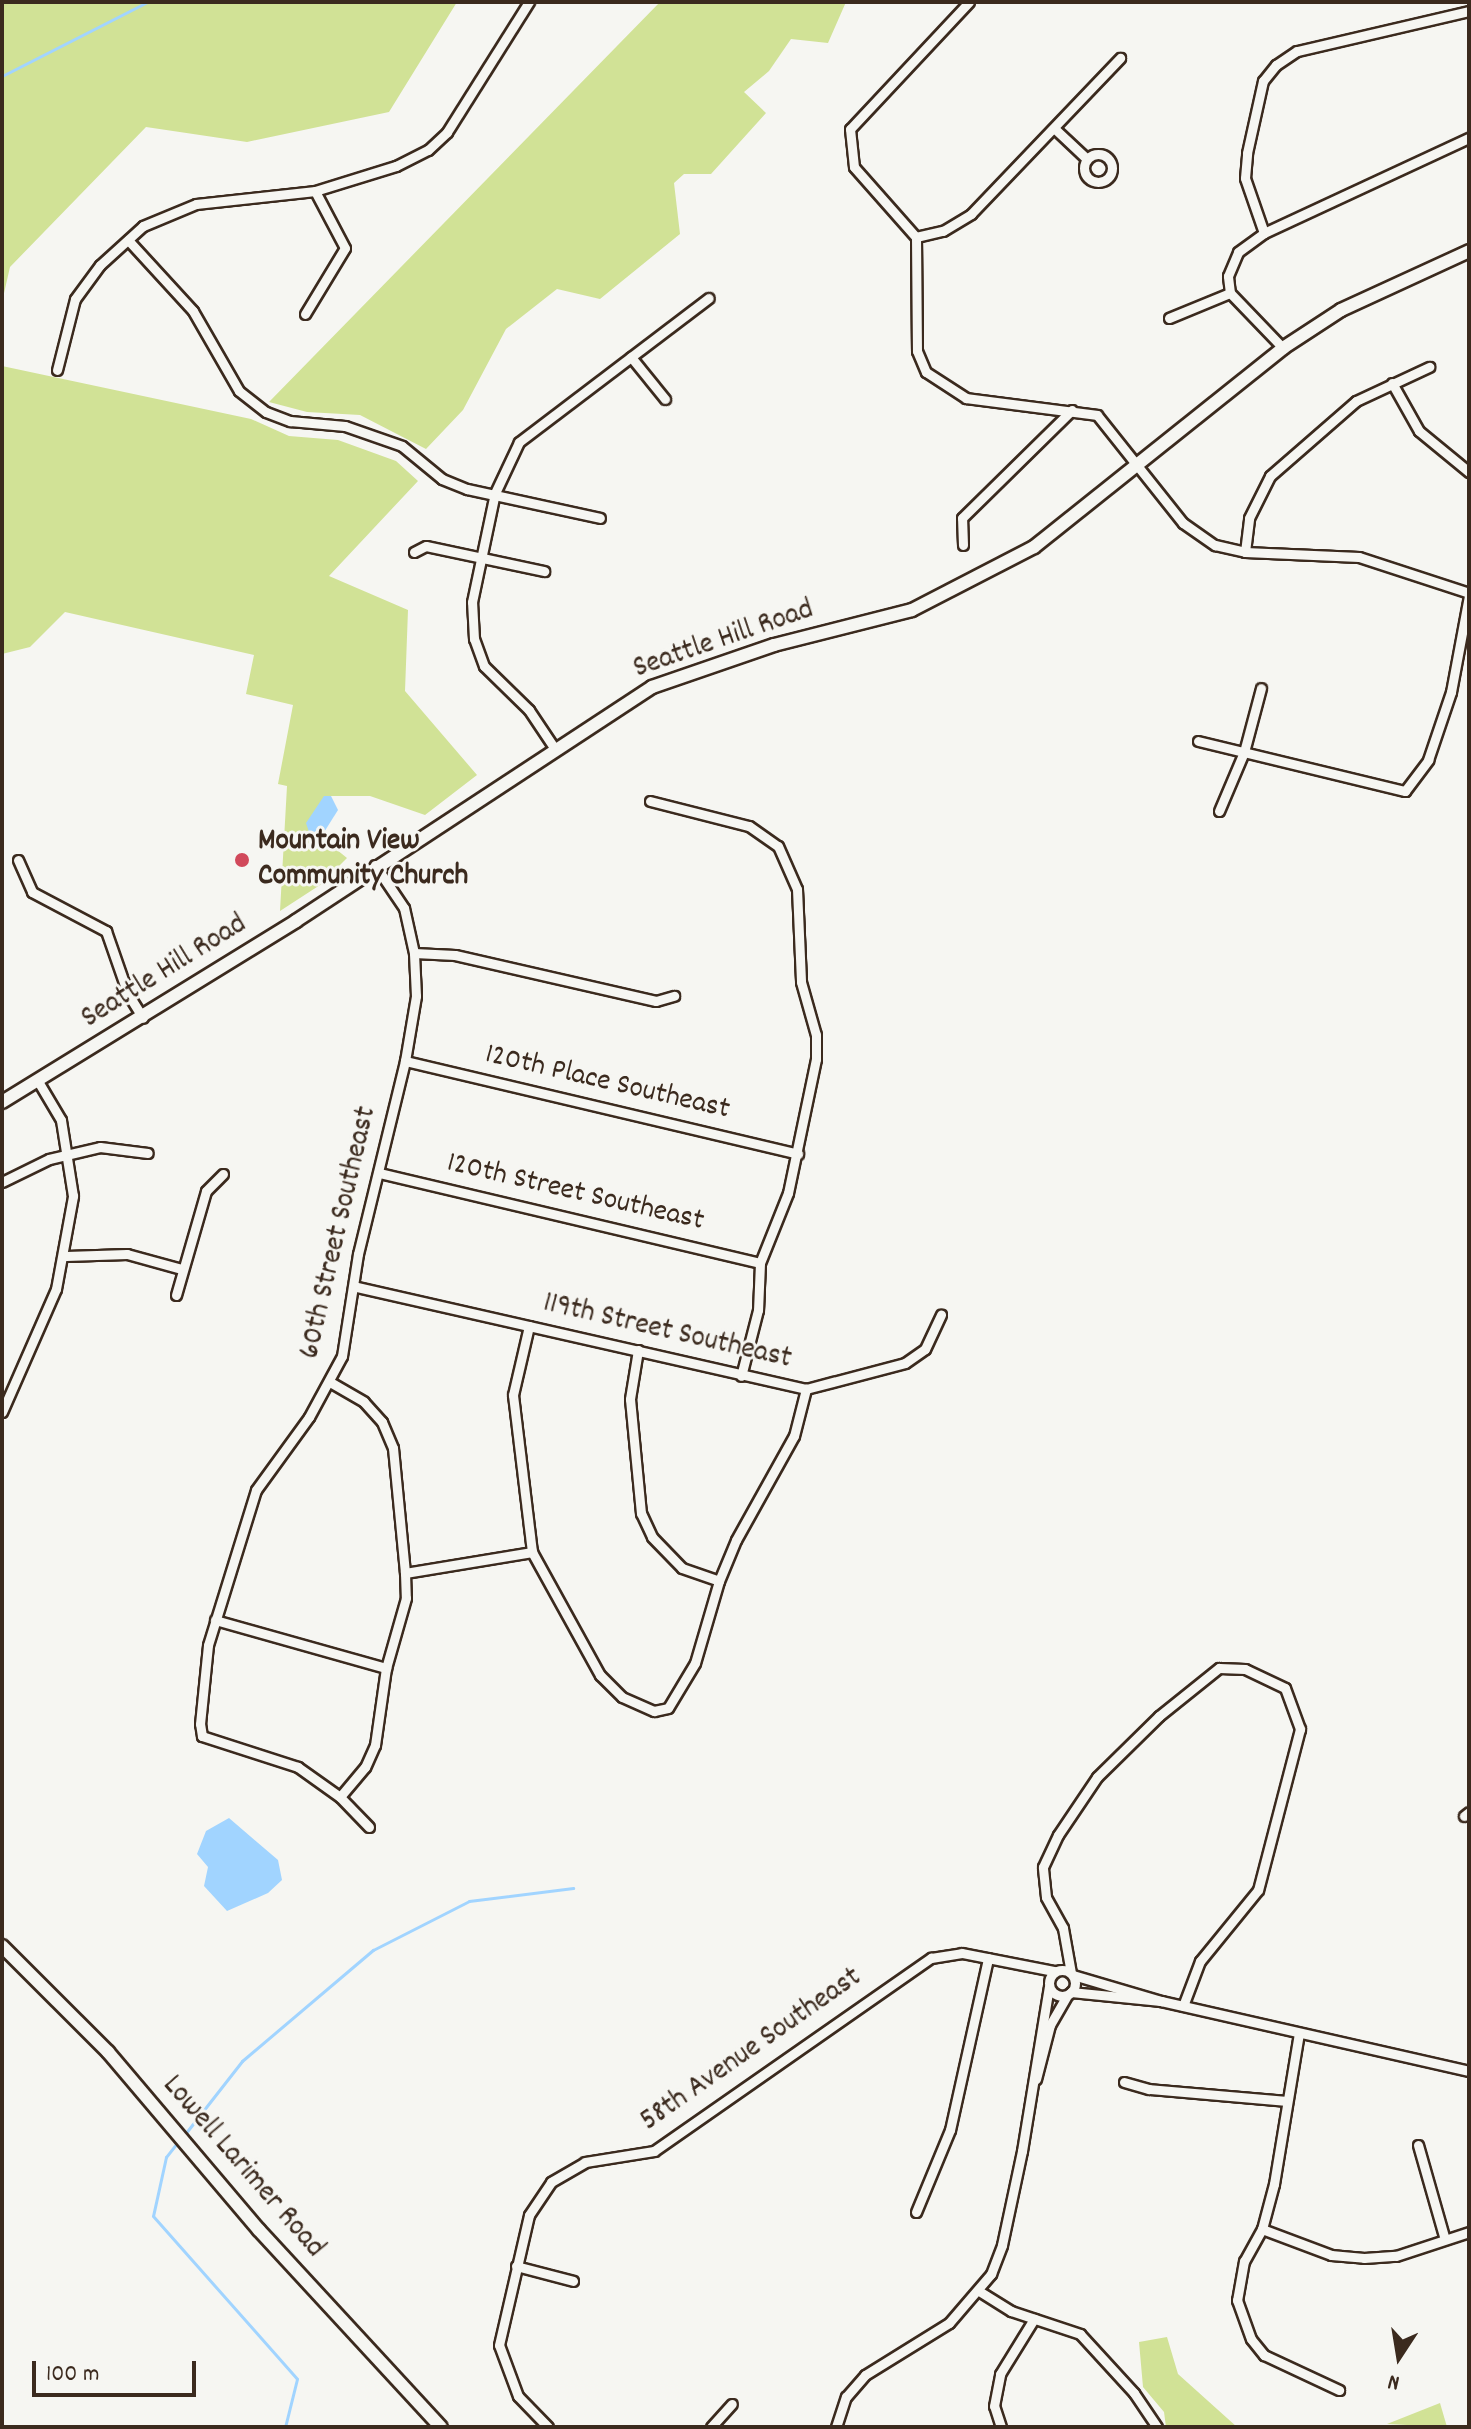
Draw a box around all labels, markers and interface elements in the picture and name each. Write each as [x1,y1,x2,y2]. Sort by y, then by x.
street label: Seattle Hill Road [629,593,819,689]
place label: Mountain View Community Church [258,825,468,896]
marker: Mountain View Community Church [233,851,251,869]
street label: Seattle Hill Road [76,908,254,1038]
street label: 120th Place Southeast [481,1038,733,1130]
street label: 60th Street Southeast [293,1103,387,1363]
street label: 120th Street Southeast [443,1147,707,1241]
street label: 119th Street Southeast [539,1287,795,1379]
street label: 58th Avenue Southeast [634,1961,870,2141]
street label: Lowell Larimer Road [153,2069,331,2267]
north arrow [1359,2317,1439,2397]
scale bar [36,2345,200,2395]
text: 100 m [46,2358,99,2392]
text: N [1385,2365,1402,2397]

